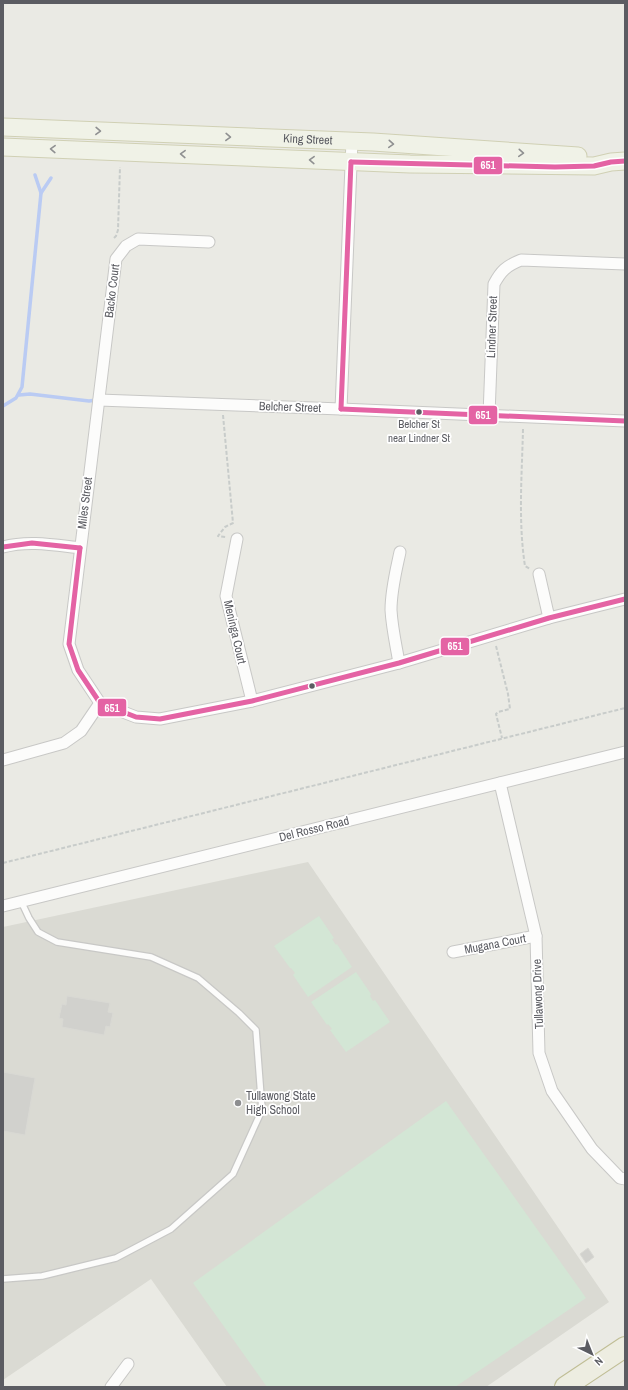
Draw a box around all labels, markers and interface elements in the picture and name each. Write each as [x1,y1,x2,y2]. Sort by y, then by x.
one-way arrow [95,127,101,135]
street label: King Street [283,130,333,148]
one-way arrow [225,132,231,141]
one-way arrow [388,139,394,148]
one-way arrow [50,145,56,153]
one-way arrow [517,148,524,157]
one-way arrow [180,150,186,159]
one-way arrow [309,156,315,164]
line badge: 651 [473,156,503,175]
text: 651 [480,158,496,172]
street label: Backo Court [101,263,123,319]
street label: Lindner Street [483,295,501,358]
street label: Belcher Street [259,398,322,416]
line badge: 651 [468,405,498,425]
marker: Belcher St near Lindner St [414,407,424,417]
text: 651 [475,408,491,422]
place label: Belcher St near Lindner St [388,417,451,445]
street label: Miles Street [74,476,96,530]
street label: Meninga Court [220,598,250,666]
line badge: 651 [440,637,470,656]
text: 651 [447,639,463,653]
unlabelled marker [307,681,317,691]
line badge: 651 [97,698,127,717]
text: 651 [104,701,120,715]
street label: Del Rosso Road [277,813,351,845]
street label: Mugana Court [463,930,527,958]
street label: Tullawong Drive [529,959,547,1029]
place label: Tullawong State High School [246,1088,316,1118]
marker: Tullawong State High School [233,1098,243,1108]
north arrow [572,1334,612,1374]
text: N [592,1354,606,1369]

